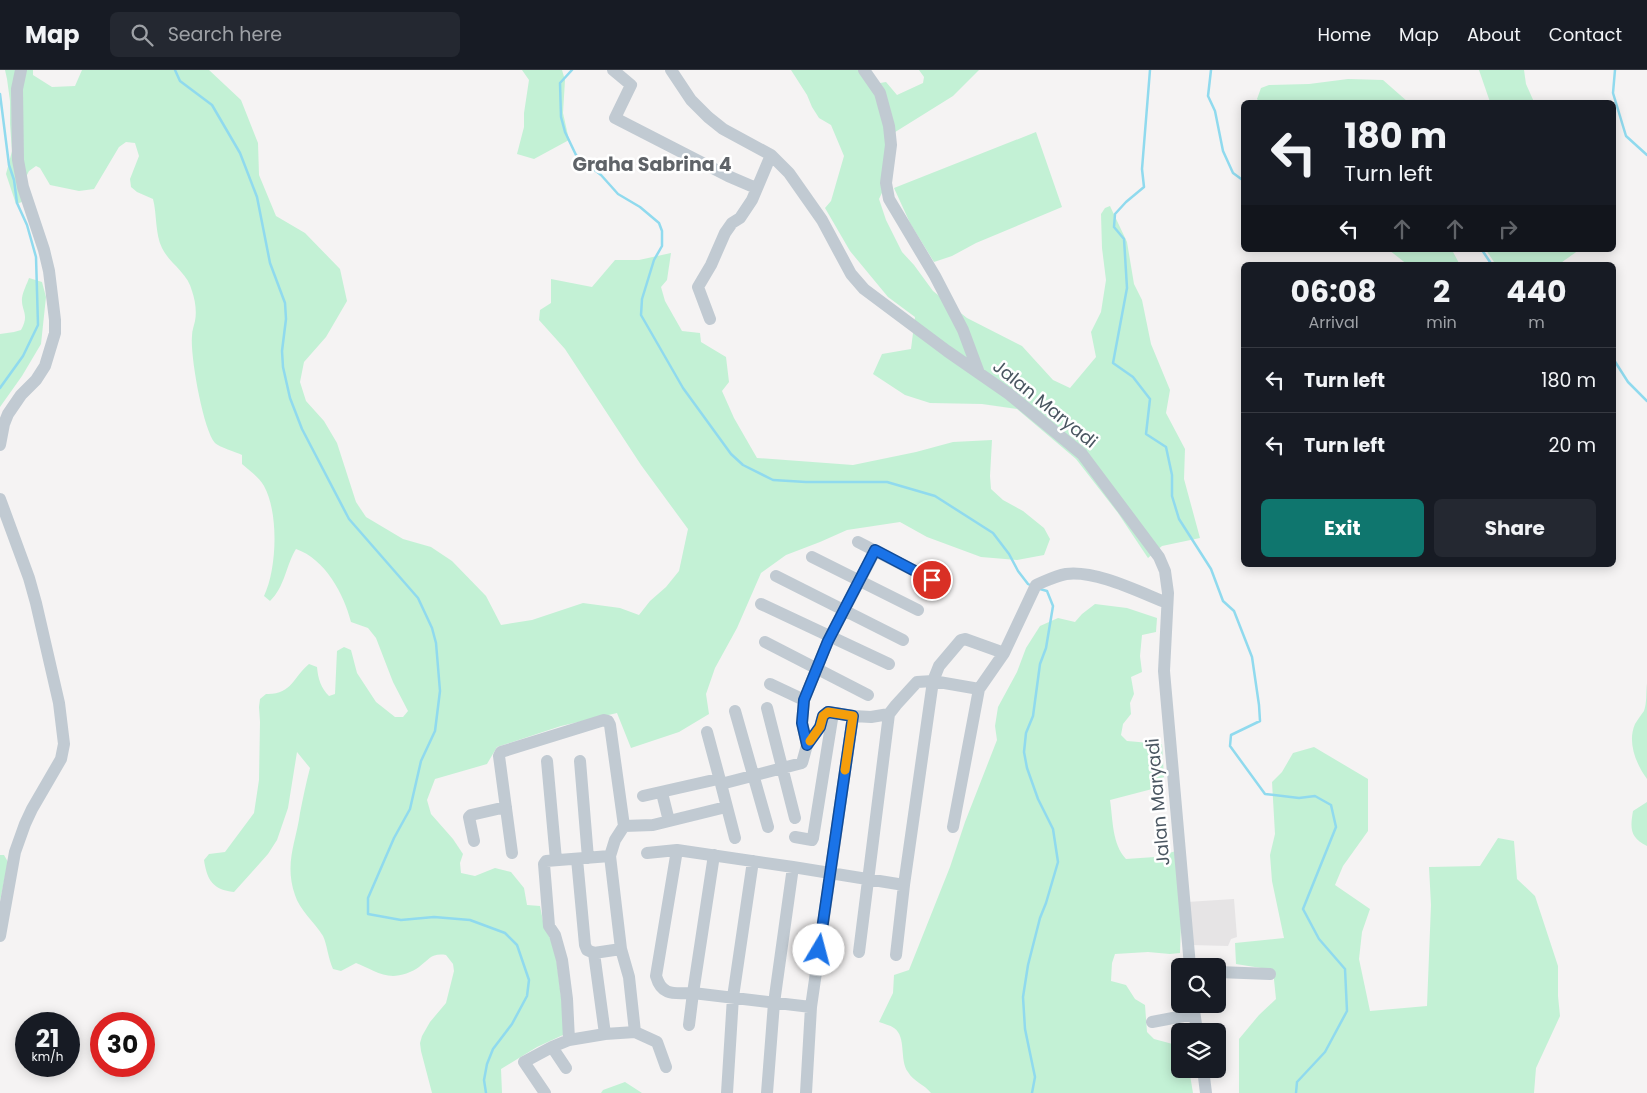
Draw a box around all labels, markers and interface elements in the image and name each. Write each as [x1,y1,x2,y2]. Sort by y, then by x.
search box [110,12,460,57]
text: Map [25,18,80,51]
icon: search [128,21,156,49]
text: Search here [168,21,282,48]
text: Home [1317,22,1371,47]
text: Map [1399,22,1439,47]
text: About [1467,22,1521,47]
text: Contact [1549,22,1622,47]
text: 180 m [1344,111,1447,160]
icon: left [1261,120,1326,185]
district label: Graha Sabrina 4 [572,151,732,178]
text: Turn left [1344,158,1432,189]
icon: left [1335,215,1363,243]
icon: ahead [1388,215,1416,243]
icon: ahead [1441,215,1469,243]
icon: right [1494,215,1522,243]
text: 06:08 [1290,270,1377,313]
text: 2 [1433,270,1450,313]
text: 440 [1506,270,1567,313]
text: Arrival [1308,311,1359,334]
text: min [1426,311,1457,334]
text: m [1528,311,1545,334]
street label: Jalan Maryadi [988,354,1103,454]
icon: left [1261,366,1289,394]
text: Turn left [1304,367,1385,394]
text: 180 m [1541,367,1596,394]
icon: left [1261,431,1289,459]
text: Turn left [1304,432,1385,459]
text: 20 m [1548,432,1596,459]
button: Exit [1261,499,1424,557]
button: Share [1434,499,1596,557]
pin [911,559,953,601]
icon: arrive [918,566,946,594]
street label: Jalan Maryadi [1139,737,1176,867]
position arrow [792,923,844,975]
map controls [1171,958,1226,1078]
button: search [1171,958,1226,1013]
speed limit sign: 30 [90,1012,155,1077]
text: 21 [36,1021,59,1056]
button: layers [1171,1023,1226,1078]
text: km/h [32,1048,63,1065]

